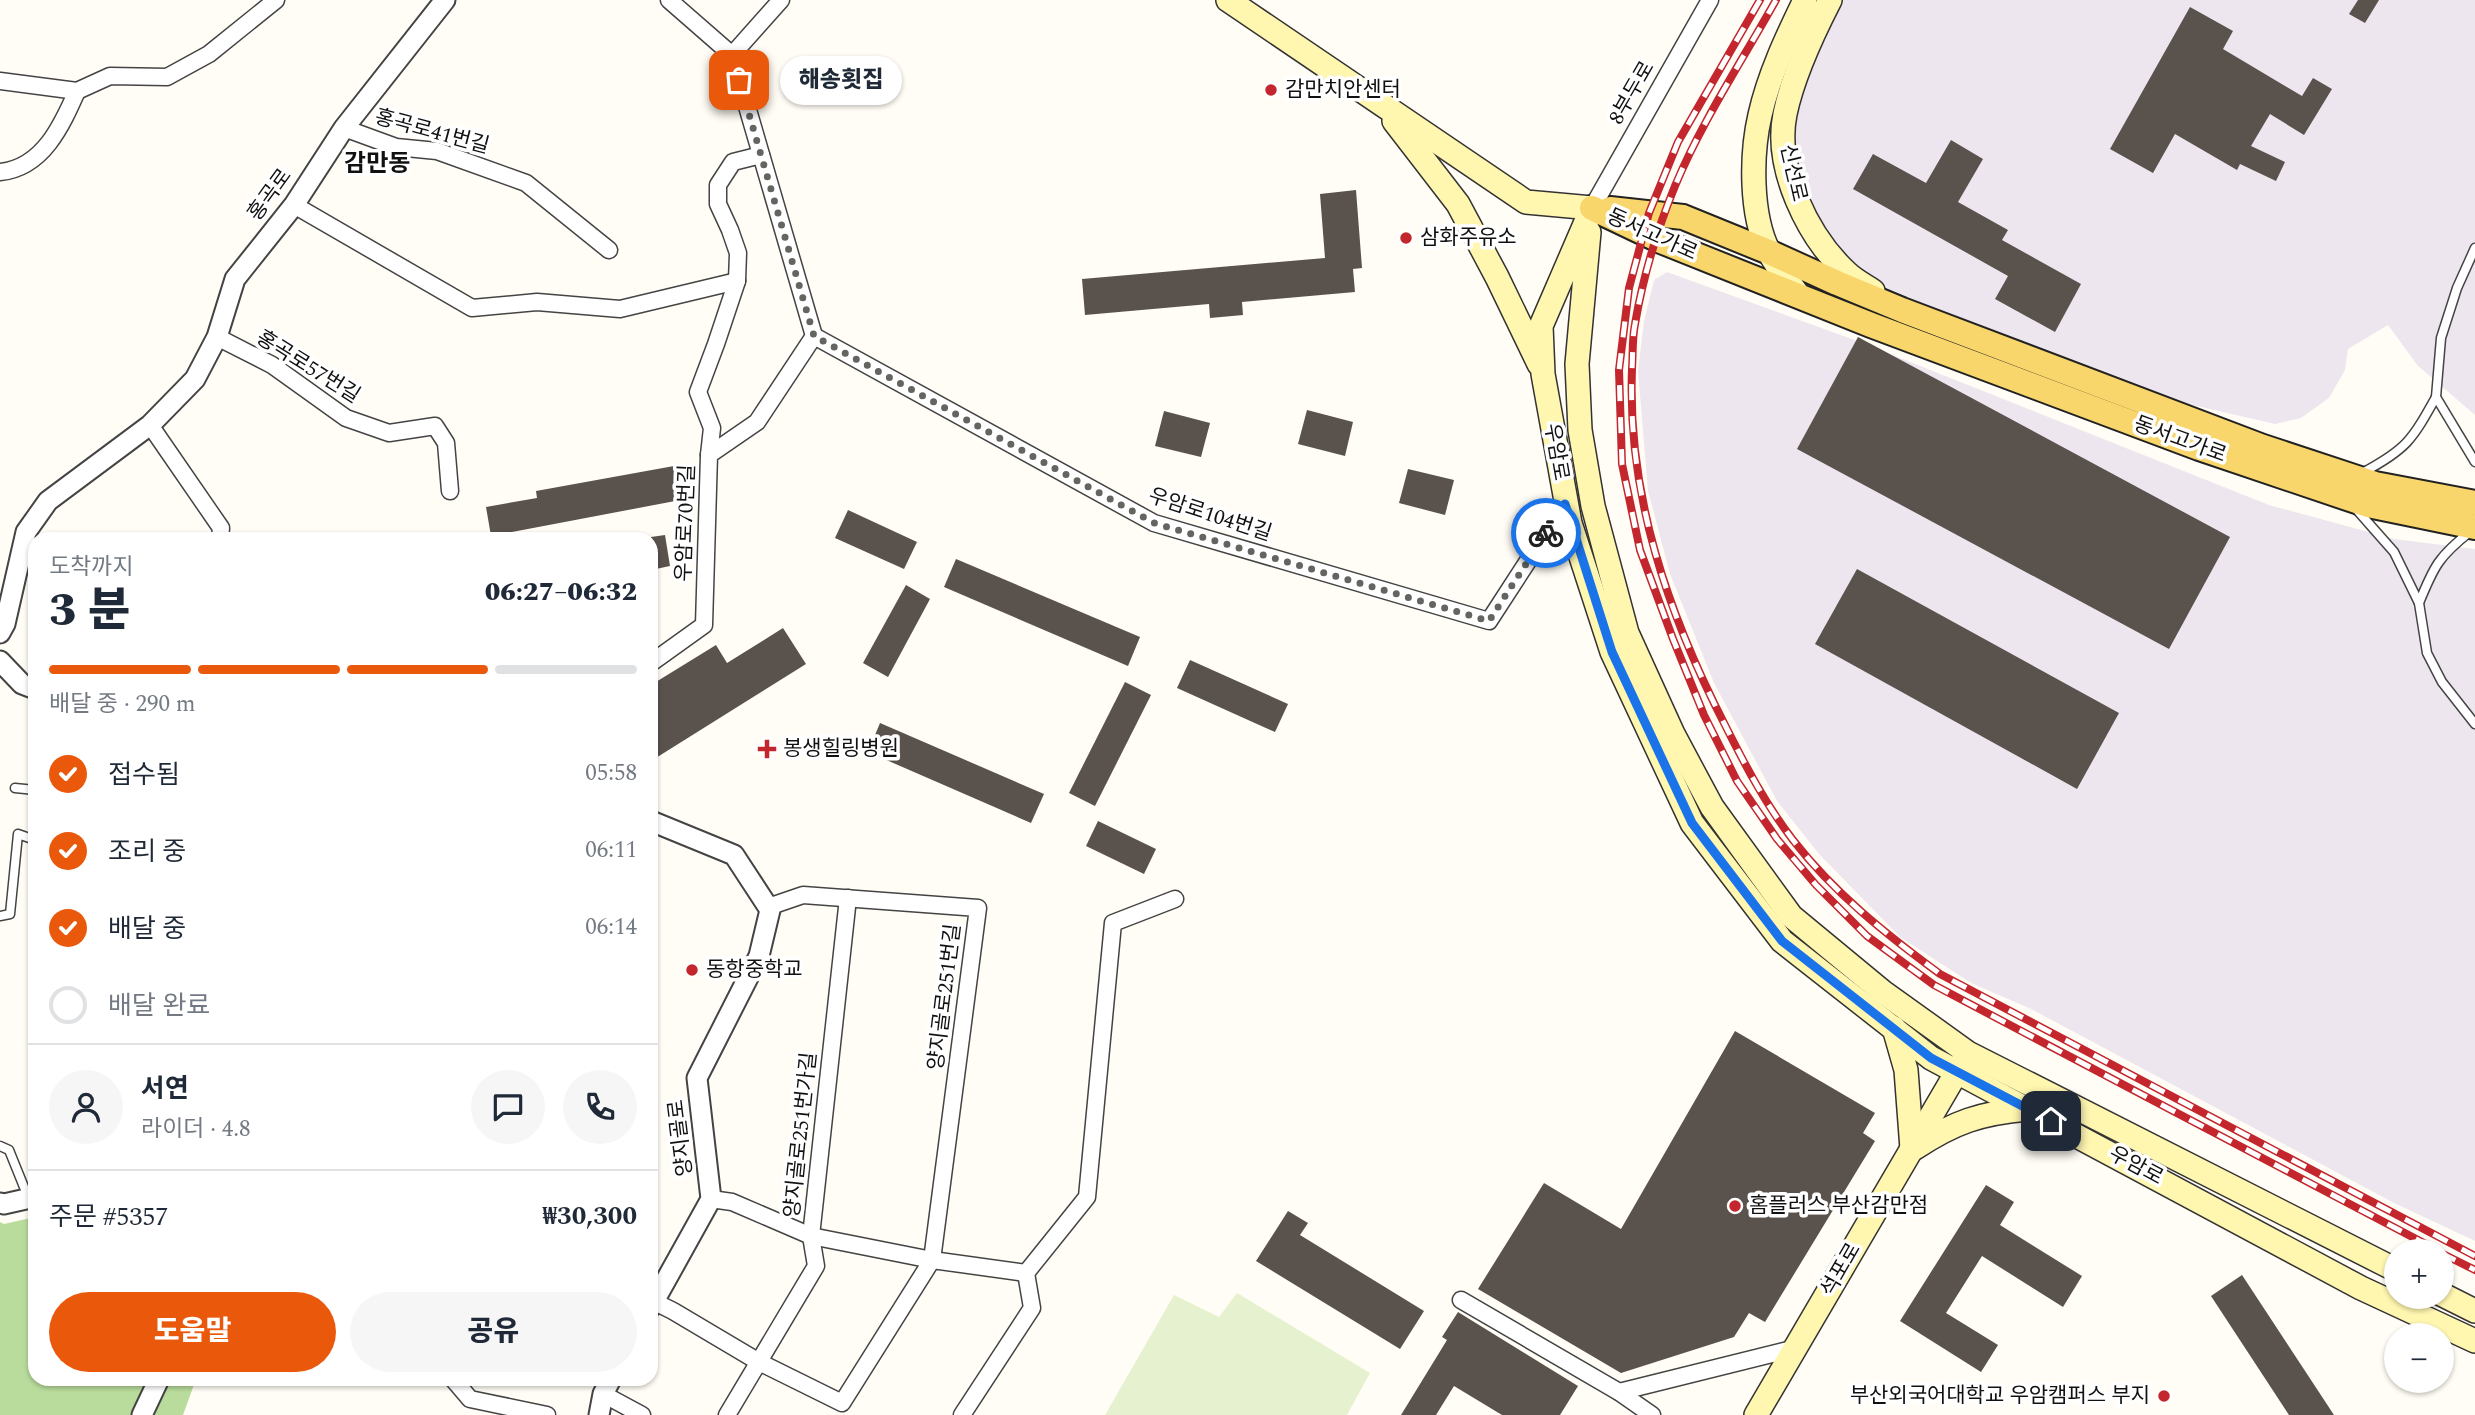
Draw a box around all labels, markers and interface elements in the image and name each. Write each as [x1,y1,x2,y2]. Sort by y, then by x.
pin [709,50,769,110]
street label: 8부두로 [1601,55,1663,131]
callout: 해송횟집 [781,56,903,104]
icon: bag [720,61,758,99]
text: 해송횟집 [799,63,883,98]
place label: 감만치안센터 [1285,74,1401,106]
marker: 감만치안센터 [1263,82,1279,98]
street label: 홍곡로41번길 [371,101,493,163]
street label: 신선로 [1771,141,1815,205]
district label: 감만동 [344,146,410,182]
street label: 홍곡로 [240,162,300,228]
street label: 동서고가로 [1601,201,1703,269]
place label: 삼화주유소 [1420,222,1517,254]
marker: 삼화주유소 [1398,230,1414,246]
street label: 홍곡로57번길 [250,322,366,412]
street label: 동서고가로 [2129,408,2231,472]
street label: 우암로 [1535,421,1577,483]
street label: 우암로70번길 [668,464,704,582]
street label: 우암로104번길 [1144,480,1276,550]
courier [1511,498,1581,568]
icon: bike [1527,514,1565,552]
text: 도착까지 [49,550,134,585]
text: 06:27–06:32 [485,572,637,612]
text: 3 분 [49,576,130,646]
text: 배달 중 · 290 m [49,687,196,722]
place label: 봉생힐링병원 [783,733,899,765]
marker: 봉생힐링병원 [757,739,777,759]
icon: check [49,755,87,793]
text: 접수됨 [108,755,180,795]
text: 05:58 [585,756,637,791]
icon: check [49,832,87,870]
text: 조리 중 [108,832,186,872]
text: 06:11 [585,833,637,868]
icon: check [49,909,87,947]
text: 배달 중 [108,909,186,949]
text: 06:14 [585,910,637,945]
street label: 양지골로251번길 [920,922,970,1072]
place label: 동항중학교 [706,954,803,986]
marker: 동항중학교 [684,962,700,978]
text: 배달 완료 [108,986,210,1026]
street label: 양지골로251번가길 [776,1050,826,1220]
text: 서연 [141,1069,189,1109]
button: person [49,1070,123,1144]
button: chat [471,1070,545,1144]
button: phone [563,1070,637,1144]
pin [2021,1091,2081,1151]
street label: 양지골로 [660,1098,702,1178]
icon: home [2032,1102,2070,1140]
text: 라이더 · 4.8 [141,1112,250,1147]
street label: 우암로 [2103,1138,2169,1194]
place label: 홈플러스 부산감만점 [1749,1190,1928,1222]
text: ₩30,300 [543,1196,637,1236]
text: 주문 #5357 [49,1197,168,1237]
marker: 홈플러스 부산감만점 [1727,1198,1743,1214]
street label: 석포로 [1813,1237,1869,1303]
map controls [2384,1239,2454,1393]
button: + [2384,1239,2454,1309]
button: 도움말 [49,1292,336,1372]
button: 공유 [350,1292,637,1372]
button: − [2384,1323,2454,1393]
place label: 부산외국어대학교 우암캠퍼스 부지 [1850,1380,2150,1412]
marker: 부산외국어대학교 우암캠퍼스 부지 [2156,1388,2172,1404]

